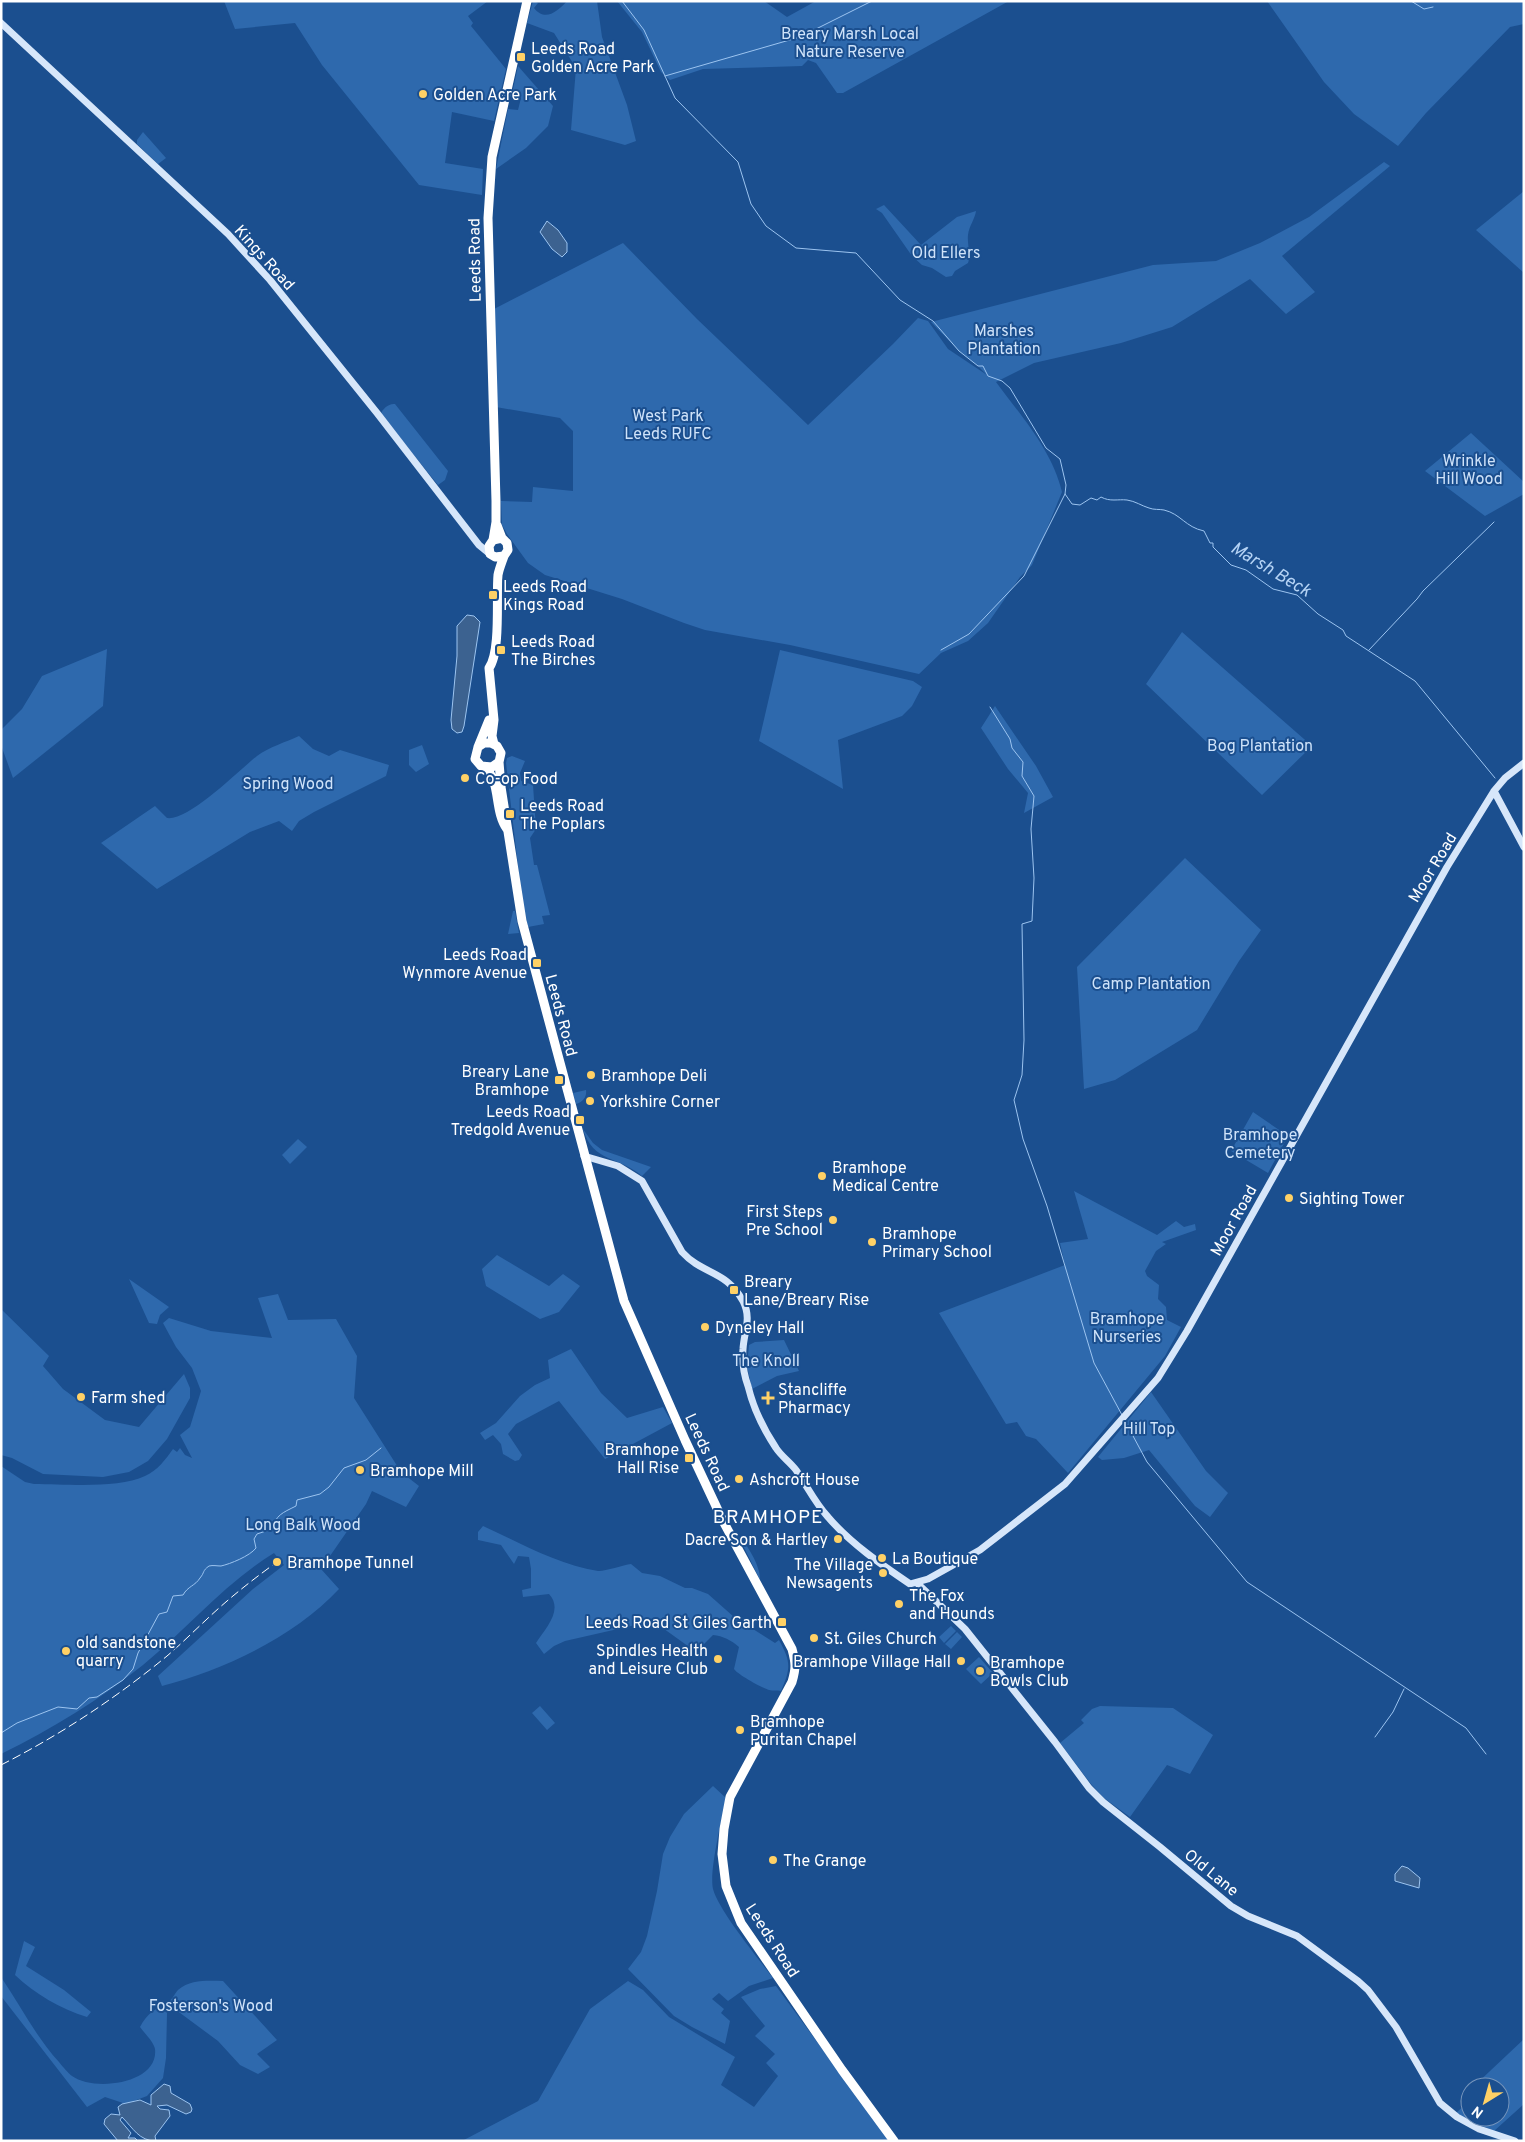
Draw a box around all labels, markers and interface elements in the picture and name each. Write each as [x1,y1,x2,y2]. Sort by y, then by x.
park label: Breary Marsh Local Nature Reserve [781,25,919,63]
place label: Leeds Road Golden Acre Park [531,40,655,78]
marker: Leeds Road Golden Acre Park [515,51,527,63]
place label: Golden Acre Park [433,86,557,106]
marker: Golden Acre Park [417,88,429,100]
street label: Leeds Road [465,218,487,302]
street label: Kings Road [229,221,298,295]
park label: Old Ellers [912,244,980,264]
park label: Marshes Plantation [967,322,1041,360]
park label: West Park Leeds RUFC [624,407,712,445]
park label: Wrinkle Hill Wood [1435,452,1503,490]
water label: Marsh Beck [1226,537,1315,604]
place label: Leeds Road Kings Road [503,578,587,616]
marker: Leeds Road Kings Road [487,589,499,601]
place label: Leeds Road The Birches [511,633,596,671]
marker: Leeds Road The Birches [495,644,507,656]
park label: Bog Plantation [1207,737,1313,757]
place label: Co-op Food [475,770,558,790]
marker: Co-op Food [459,772,471,784]
park label: Spring Wood [243,775,333,795]
place label: Leeds Road The Poplars [520,797,605,835]
marker: Leeds Road The Poplars [504,808,516,820]
street label: Moor Road [1405,829,1462,907]
place label: Leeds Road Wynmore Avenue [402,946,527,984]
marker: Leeds Road Wynmore Avenue [531,957,543,969]
street label: Leeds Road [540,972,581,1059]
park label: Camp Plantation [1092,975,1210,995]
place label: Breary Lane Bramhope [461,1063,549,1101]
place label: Bramhope Deli [601,1067,707,1087]
marker: Bramhope Deli [585,1069,597,1081]
marker: Breary Lane Bramhope [553,1074,565,1086]
place label: Yorkshire Corner [600,1093,720,1113]
marker: Yorkshire Corner [584,1095,596,1107]
place label: Leeds Road Tredgold Avenue [451,1103,570,1141]
marker: Leeds Road Tredgold Avenue [574,1114,586,1126]
park label: Bramhope Cemetery [1223,1126,1297,1164]
place label: Bramhope Medical Centre [832,1159,939,1197]
marker: Bramhope Medical Centre [816,1170,828,1182]
street label: Moor Road [1207,1182,1262,1260]
place label: Sighting Tower [1299,1190,1405,1210]
marker: Sighting Tower [1283,1192,1295,1204]
place label: First Steps Pre School [746,1203,823,1241]
marker: First Steps Pre School [827,1214,839,1226]
place label: Bramhope Primary School [882,1225,992,1263]
marker: Bramhope Primary School [866,1236,878,1248]
place label: Breary Lane/Breary Rise [744,1273,869,1311]
marker: Breary Lane/Breary Rise [728,1284,740,1296]
park label: Bramhope Nurseries [1090,1310,1164,1348]
place label: Dyneley Hall [715,1319,804,1339]
marker: Dyneley Hall [699,1321,711,1333]
park label: The Knoll [732,1352,800,1372]
place label: Stancliffe Pharmacy [778,1381,851,1419]
place label: Farm shed [91,1389,165,1409]
marker: Farm shed [75,1391,87,1403]
marker: Stancliffe Pharmacy [762,1392,774,1404]
street label: Leeds Road [679,1411,733,1495]
park label: Hill Top [1123,1420,1175,1440]
place label: Bramhope Hall Rise [604,1441,679,1479]
marker: Bramhope Hall Rise [683,1452,695,1464]
place label: Bramhope Mill [370,1462,474,1482]
marker: Bramhope Mill [354,1464,366,1476]
place label: Ashcroft House [749,1471,860,1491]
marker: Ashcroft House [733,1473,745,1485]
district label: BRAMHOPE [713,1506,823,1530]
park label: Long Balk Wood [245,1516,361,1536]
place label: Dacre Son & Hartley [685,1531,828,1551]
marker: Dacre Son & Hartley [832,1533,844,1545]
place label: La Boutique [892,1550,978,1570]
marker: La Boutique [876,1552,888,1564]
place label: Bramhope Tunnel [287,1554,414,1574]
marker: Bramhope Tunnel [271,1556,283,1568]
place label: The Village Newsagents [786,1556,873,1594]
marker: The Village Newsagents [877,1567,889,1579]
place label: The Fox and Hounds [909,1587,995,1625]
marker: The Fox and Hounds [893,1598,905,1610]
place label: Leeds Road St Giles Garth [585,1614,772,1634]
marker: Leeds Road St Giles Garth [776,1616,788,1628]
place label: St. Giles Church [824,1630,937,1650]
marker: St. Giles Church [808,1632,820,1644]
place label: old sandstone quarry [76,1634,176,1672]
place label: Spindles Health and Leisure Club [589,1642,708,1680]
marker: old sandstone quarry [60,1645,72,1657]
marker: Spindles Health and Leisure Club [712,1653,724,1665]
place label: Bramhope Village Hall [793,1653,951,1673]
place label: Bramhope Bowls Club [990,1654,1069,1692]
marker: Bramhope Village Hall [955,1655,967,1667]
marker: Bramhope Bowls Club [974,1665,986,1677]
place label: Bramhope Puritan Chapel [750,1713,857,1751]
marker: Bramhope Puritan Chapel [734,1724,746,1736]
street label: Old Lane [1180,1846,1242,1901]
place label: The Grange [783,1852,866,1872]
marker: The Grange [767,1854,779,1866]
street label: Leeds Road [740,1900,803,1982]
park label: Fosterson's Wood [149,1997,273,2017]
north arrow [1460,2077,1510,2127]
text: N [1469,2101,1487,2121]

